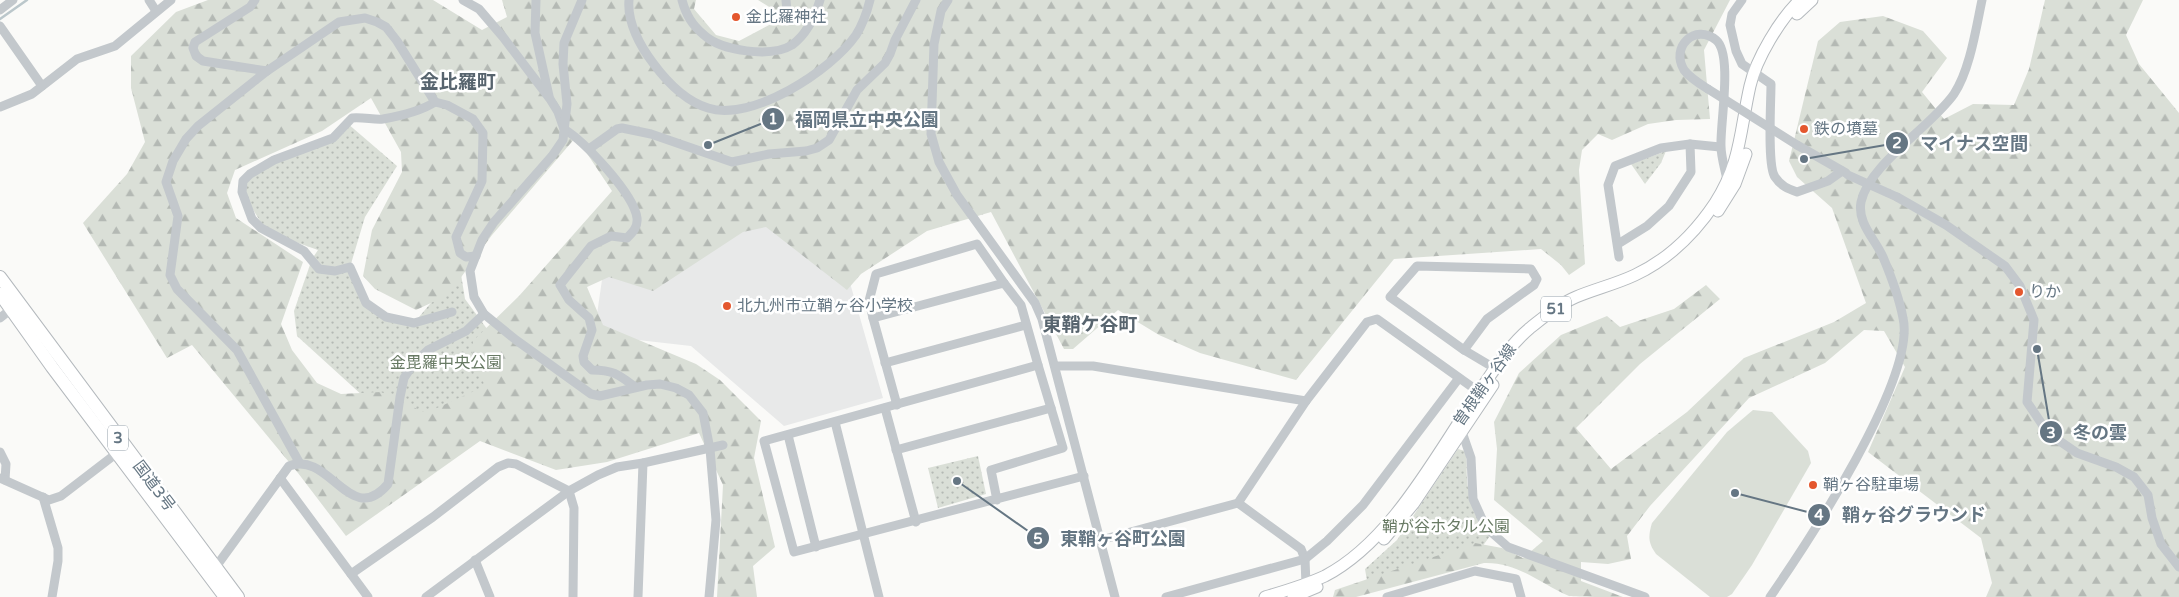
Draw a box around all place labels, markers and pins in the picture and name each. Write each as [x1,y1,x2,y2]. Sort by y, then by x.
place label: 金比羅神社 [746,7,826,27]
marker: 金比羅神社 [730,11,742,23]
callout: 福岡県立中央公園 [760,103,949,136]
place label: 鉄の墳墓 [1814,119,1878,139]
marker: 鉄の墳墓 [1798,123,1810,135]
callout: マイナス空間 [1885,127,2038,160]
place label: りか [2029,282,2061,302]
marker: りか [2013,286,2025,298]
place label: 北九州市立鞘ヶ谷小学校 [737,296,913,316]
marker: 北九州市立鞘ヶ谷小学校 [721,300,733,312]
callout: 冬の雲 [2038,416,2137,449]
place label: 鞘ヶ谷駐車場 [1823,475,1919,495]
marker: 鞘ヶ谷駐車場 [1807,479,1819,491]
callout: 鞘ヶ谷グラウンド [1807,498,1996,531]
callout: 東鞘ヶ谷町公園 [1025,522,1196,555]

